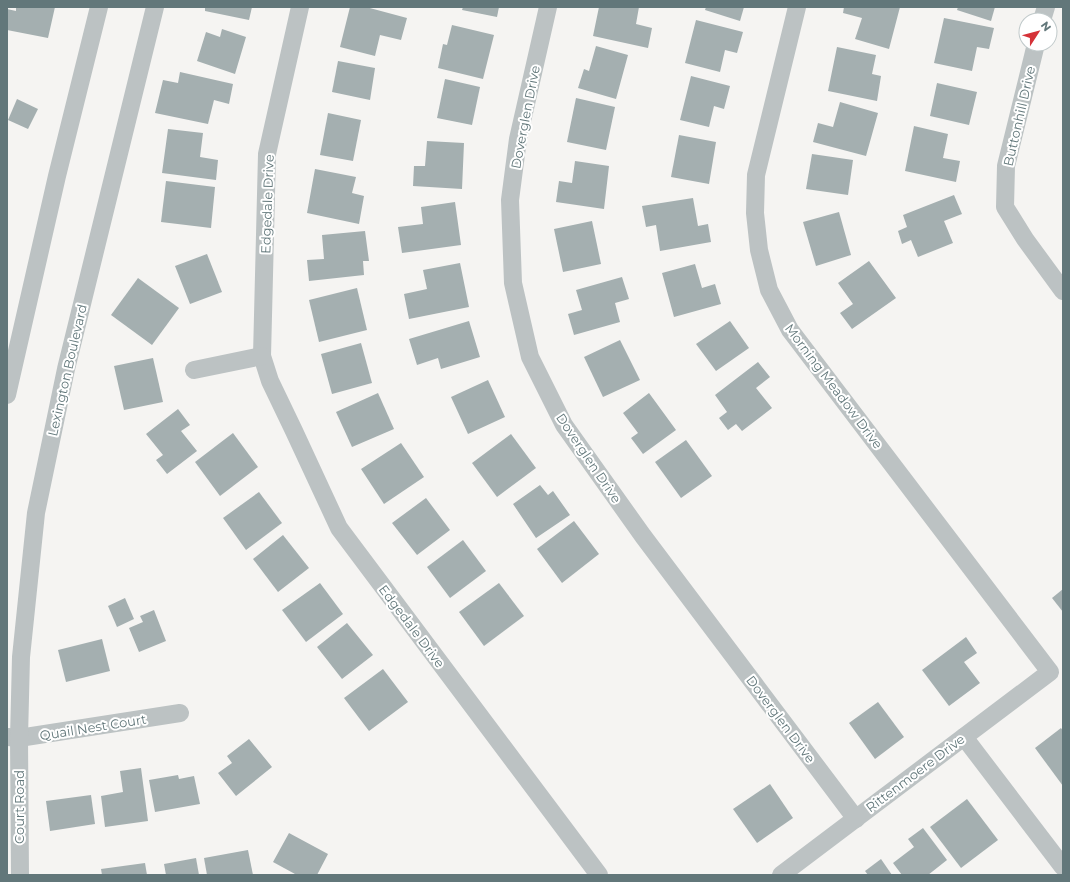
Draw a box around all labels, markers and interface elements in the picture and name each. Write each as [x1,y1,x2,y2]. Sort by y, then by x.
north arrow [1018,12,1058,52]
text: N [1038,18,1054,34]
street label: Doverglen Drive [507,64,543,170]
street label: Buttonhill Drive [1000,64,1038,168]
street label: Edgedale Drive [257,154,277,254]
street label: Lexington Boulevard [44,302,90,438]
street label: Morning Meadow Drive [782,320,886,452]
street label: Doverglen Drive [553,410,625,506]
street label: Edgedale Drive [376,581,448,671]
street label: Doverglen Drive [743,672,819,766]
street label: Quail Nest Court [39,711,147,743]
street label: Rittenmoere Drive [862,731,968,815]
street label: Court Road [11,770,27,844]

